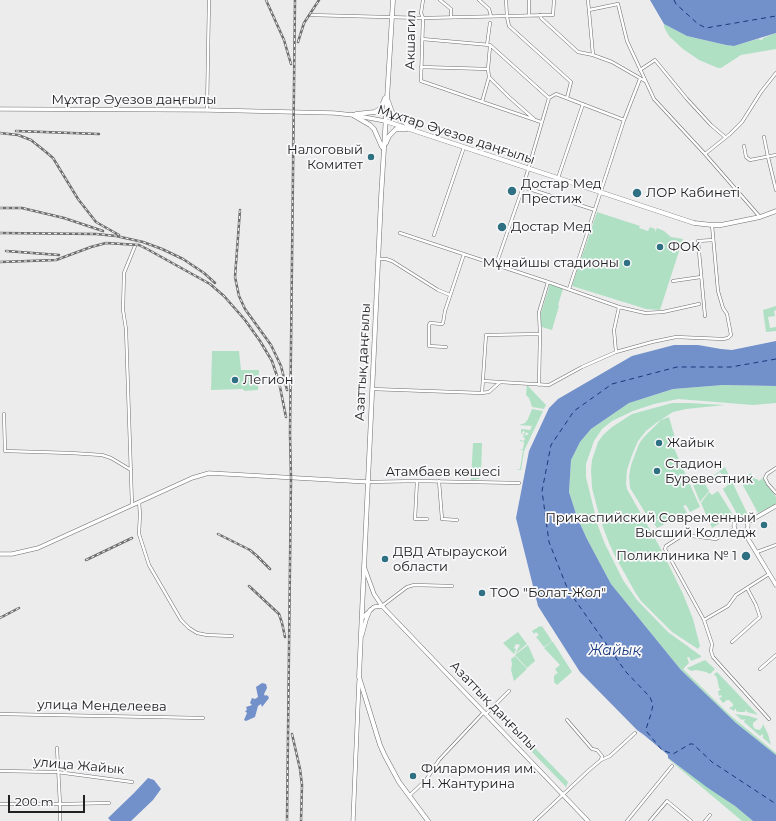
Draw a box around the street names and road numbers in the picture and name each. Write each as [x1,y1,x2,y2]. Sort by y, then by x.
street label: Акшагил [403,10,419,70]
street label: Мұхтар Әуезов даңғылы [52,92,216,108]
street label: Мұхтар Әуезов даңғылы [375,102,537,168]
street label: Азаттық даңғылы [352,303,374,421]
street label: Атамбаев көшесі [385,464,501,480]
street label: Азаттық даңғылы [446,658,540,754]
street label: улица Менделеева [37,697,167,715]
street label: улица Жайык [33,754,125,778]

